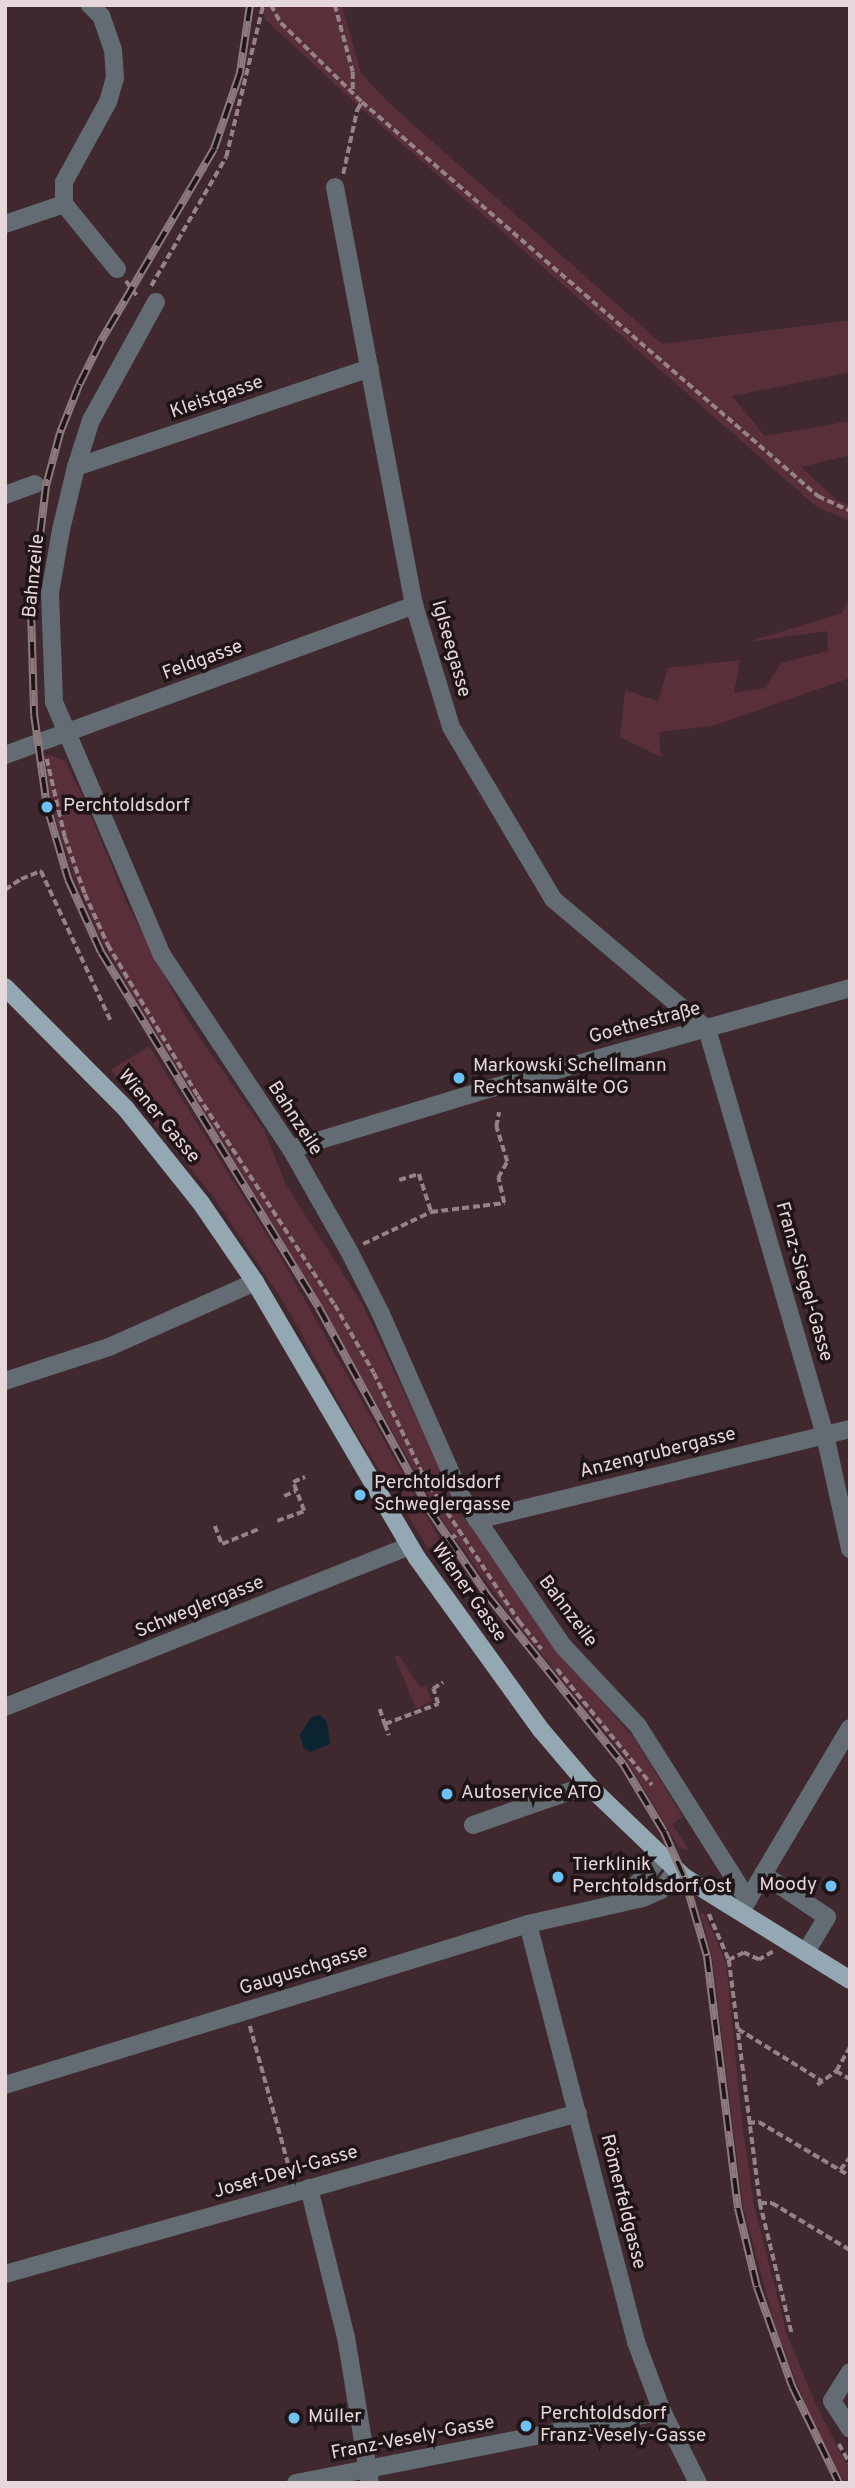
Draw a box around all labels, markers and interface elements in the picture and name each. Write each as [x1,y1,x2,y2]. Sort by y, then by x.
street label: Kleistgasse [167,371,267,425]
street label: Bahnzeile [19,533,51,619]
street label: Iglseegasse [425,598,475,700]
street label: Feldgasse [160,636,246,686]
place label: Perchtoldsdorf [63,796,189,818]
marker: Perchtoldsdorf [37,797,57,817]
street label: Goethestraße [587,998,703,1050]
place label: Markowski Schellmann Rechtsanwälte OG [473,1056,667,1100]
street label: Wiener Gasse [112,1065,204,1169]
marker: Markowski Schellmann Rechtsanwälte OG [451,1070,467,1086]
street label: Bahnzeile [262,1078,326,1160]
street label: Franz-Siegel-Gasse [769,1200,837,1364]
street label: Anzengrubergasse [578,1424,738,1484]
place label: Perchtoldsdorf Schweglergasse [374,1473,511,1517]
marker: Perchtoldsdorf Schweglergasse [352,1487,368,1503]
street label: Wiener Gasse [426,1539,510,1647]
street label: Schweglergasse [132,1572,268,1644]
street label: Bahnzeile [533,1572,601,1652]
place label: Autoservice ATO [461,1783,602,1805]
marker: Autoservice ATO [439,1786,455,1802]
place label: Tierklinik Perchtoldsdorf Ost [572,1855,732,1899]
marker: Tierklinik Perchtoldsdorf Ost [550,1869,566,1885]
place label: Moody [759,1875,817,1897]
marker: Moody [823,1878,839,1894]
street label: Gauguschgasse [237,1941,371,2001]
street label: Römerfeldgasse [594,2132,650,2272]
street label: Josef-Deyl-Gasse [211,2141,361,2205]
place label: Perchtoldsdorf Franz-Vesely-Gasse [540,2404,706,2448]
place label: Müller [308,2407,362,2429]
marker: Müller [286,2410,302,2426]
street label: Franz-Vesely-Gasse [329,2412,497,2466]
marker: Perchtoldsdorf Franz-Vesely-Gasse [518,2418,534,2434]

